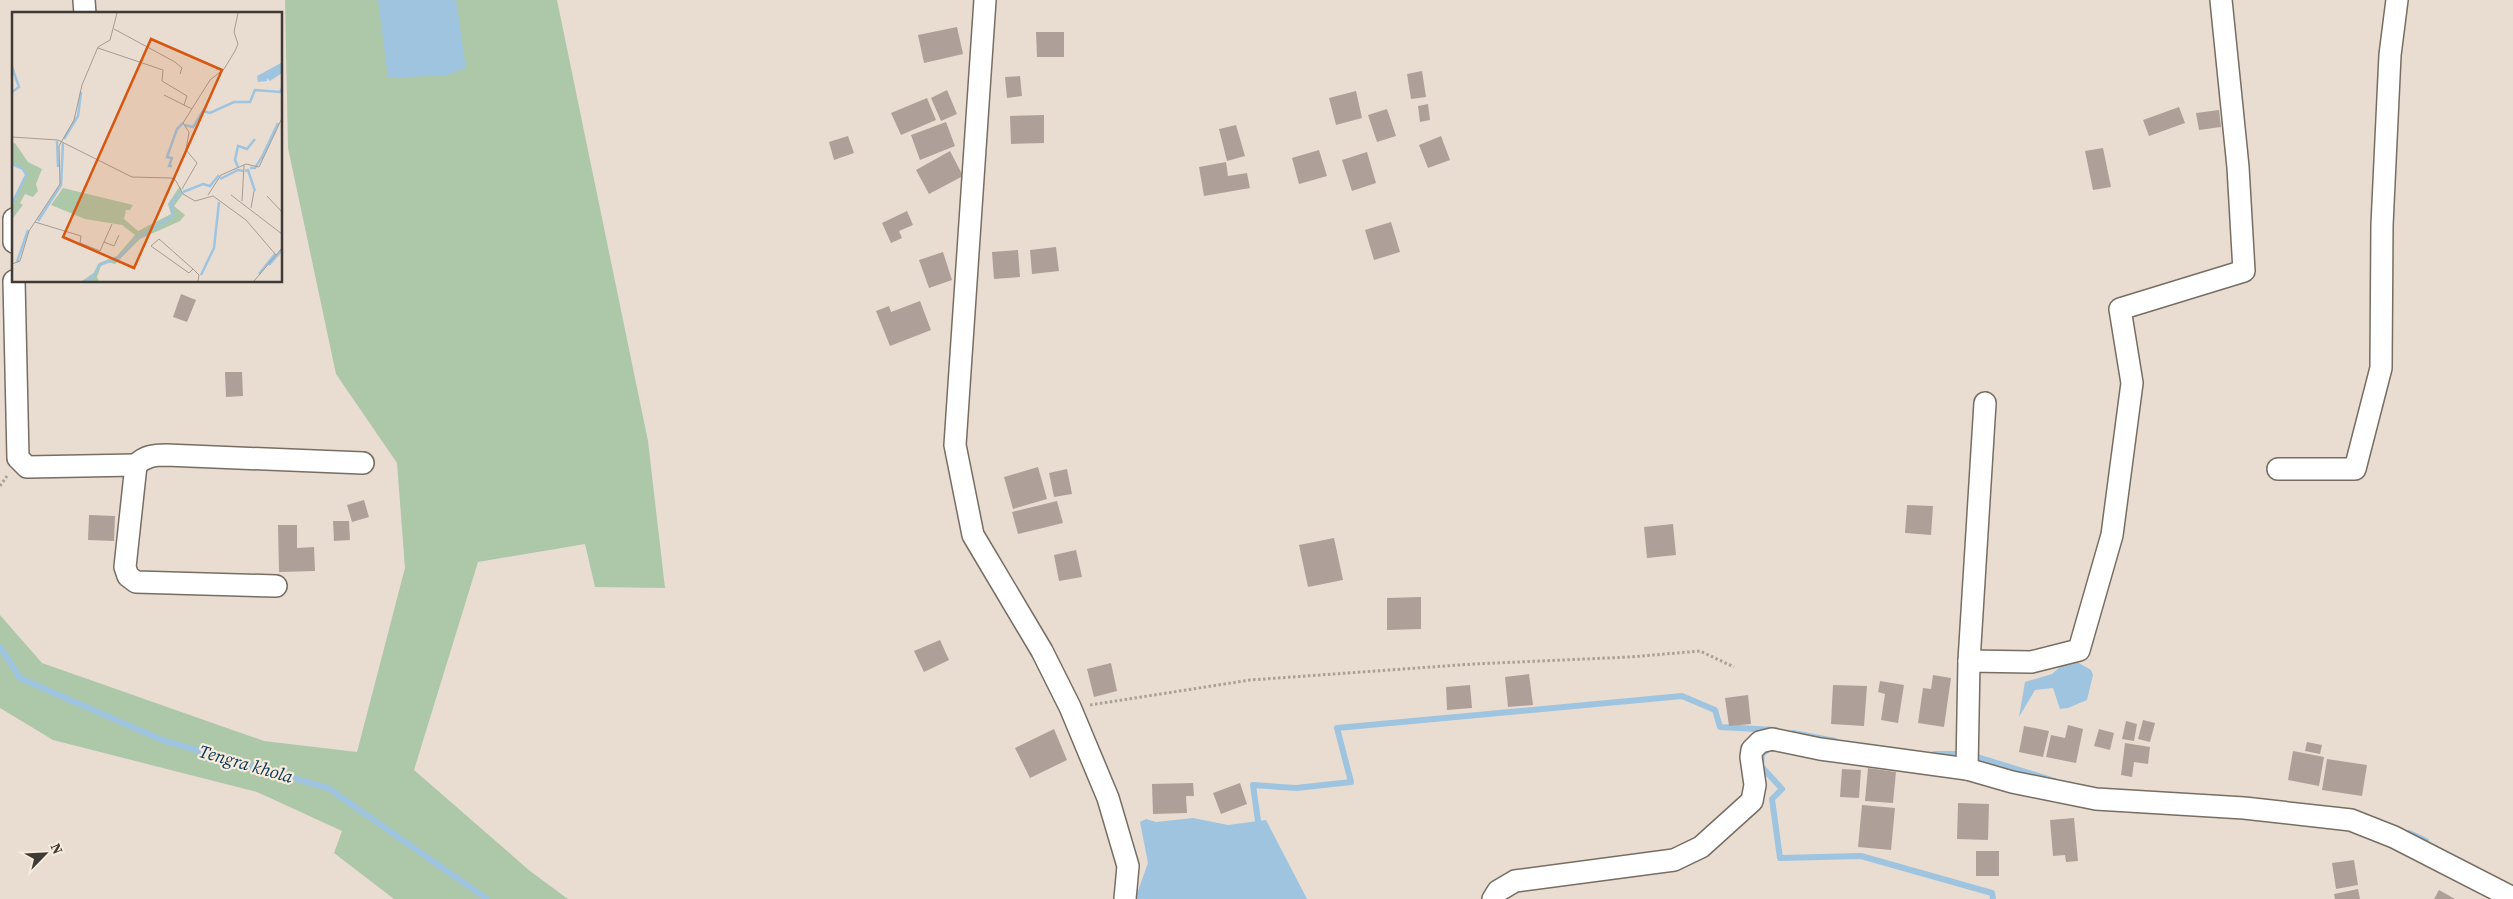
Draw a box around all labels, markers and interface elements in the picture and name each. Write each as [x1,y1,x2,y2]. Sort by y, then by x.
inset map [12,12,282,282]
water label: Tengra khola [196,738,297,789]
north arrow [20,829,70,879]
text: N [46,840,68,857]

